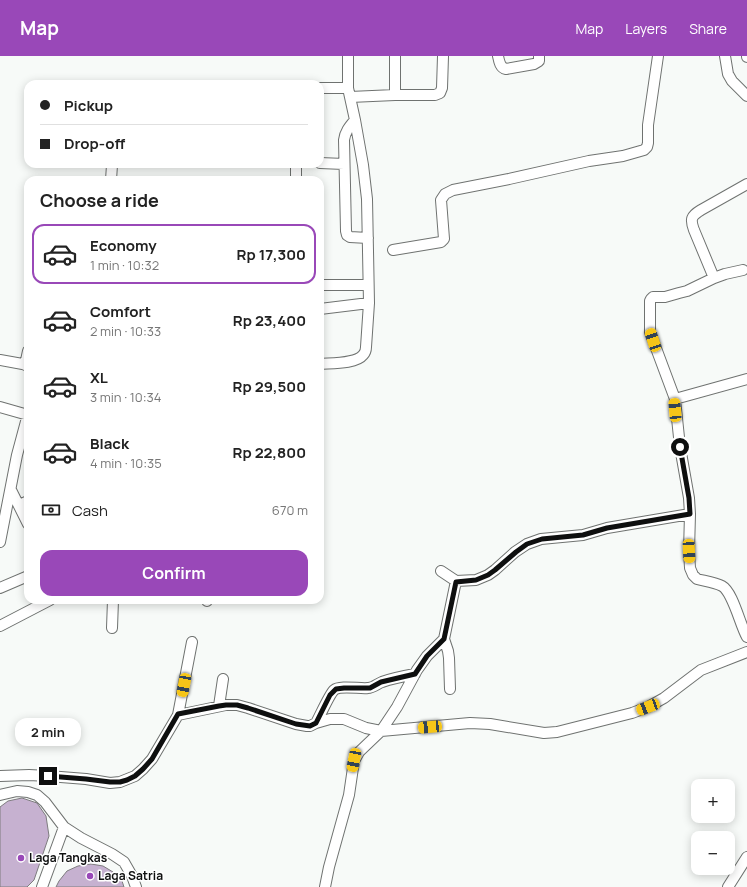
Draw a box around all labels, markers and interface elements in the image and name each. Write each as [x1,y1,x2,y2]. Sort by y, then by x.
text: Map [20,15,59,41]
text: Map [575,19,603,38]
text: Layers [625,19,667,38]
text: Share [689,19,727,38]
text: Pickup [64,95,113,116]
text: Drop-off [64,133,125,154]
text: Choose a ride [40,188,159,212]
text: Economy [90,235,157,256]
icon: car [42,236,78,272]
text: Rp 17,300 [237,244,306,265]
text: 1 min · 10:32 [90,256,159,274]
text: Comfort [90,301,151,322]
icon: car [42,302,78,338]
text: Rp 23,400 [233,310,306,331]
text: 2 min · 10:33 [90,322,161,340]
car [644,327,662,353]
text: XL [90,367,108,388]
icon: car [42,368,78,404]
text: Rp 29,500 [233,376,306,397]
text: 3 min · 10:34 [90,388,161,406]
car [668,398,682,422]
text: Black [90,433,129,454]
icon: car [42,434,78,470]
route start [671,438,689,456]
text: Rp 22,800 [233,442,306,463]
text: 4 min · 10:35 [90,454,162,472]
icon: cash [40,499,62,521]
text: Cash [72,500,108,521]
text: 670 m [272,501,308,519]
car [682,539,696,563]
button: Confirm [40,550,308,596]
car [176,672,192,698]
car [635,697,661,717]
callout: 2 min [15,718,81,746]
car [418,720,442,734]
text: 2 min [31,723,65,741]
car [346,747,362,773]
route end [39,767,57,785]
map controls [691,779,735,875]
button: + [691,779,735,823]
button: − [691,831,735,875]
place label: Laga Tangkas [29,849,108,866]
marker: Laga Tangkas [16,853,26,863]
place label: Laga Satria [98,867,163,884]
marker: Laga Satria [85,871,95,881]

